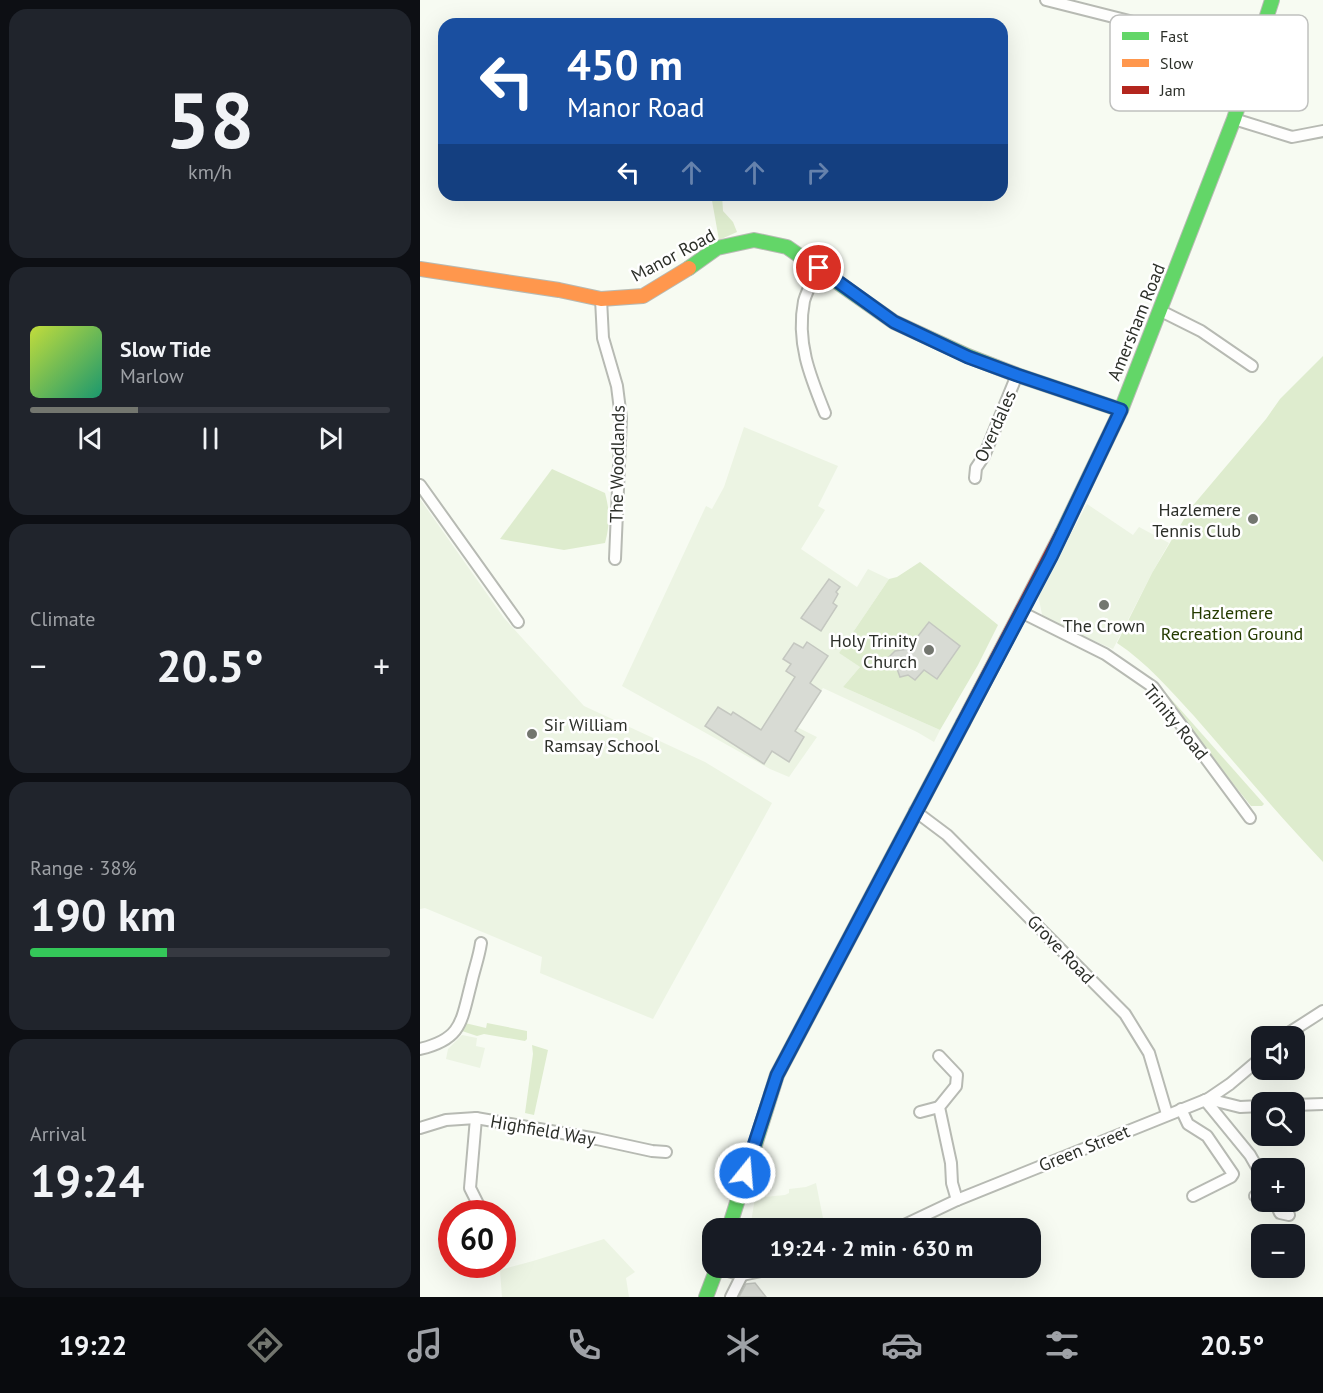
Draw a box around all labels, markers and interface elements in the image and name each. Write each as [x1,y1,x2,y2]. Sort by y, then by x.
legend [1110,15,1308,111]
text: Fast [1160,26,1189,46]
text: 450 m [567,37,683,92]
icon: left [468,42,546,120]
text: Slow [1160,53,1194,73]
text: 58 [166,69,254,170]
text: Jam [1159,80,1186,100]
text: Manor Road [567,90,705,124]
icon: left [612,156,645,189]
icon: ahead [675,156,708,189]
icon: ahead [738,156,771,189]
icon: right [801,156,834,189]
text: km/h [188,159,232,185]
street label: Manor Road [627,223,719,287]
pin [793,242,844,293]
icon: arrive [802,251,835,284]
street label: Amersham Road [1102,260,1170,384]
text: Slow Tide [120,335,211,363]
text: Marlow [120,363,184,389]
street label: Overdales [969,386,1021,466]
street label: The Woodlands [604,405,630,523]
icon: previous [74,422,107,455]
icon: pause [194,422,227,455]
icon: next [314,422,347,455]
place label: Hazlemere Tennis Club [1152,498,1241,542]
marker: Hazlemere Tennis Club [1246,512,1260,526]
marker: The Crown [1097,598,1111,612]
park label: Hazlemere Recreation Ground [1161,601,1303,645]
text: Climate [30,606,96,632]
place label: The Crown [1063,614,1145,637]
place label: Holy Trinity Church [830,629,918,673]
text: 20.5° [156,636,264,694]
marker: Holy Trinity Church [922,643,936,657]
text: − [30,644,47,687]
text: + [373,644,390,687]
street label: Trinity Road [1139,680,1213,764]
place label: Sir William Ramsay School [544,713,660,757]
marker: Sir William Ramsay School [525,727,539,741]
text: Range · 38% [30,855,137,881]
text: 190 km [30,885,176,943]
street label: Grove Road [1022,910,1100,988]
map controls [1251,1026,1305,1278]
button: sound [1251,1026,1305,1080]
button: search [1251,1092,1305,1146]
street label: Highfield Way [489,1109,598,1151]
street label: Green Street [1035,1119,1133,1177]
text: Arrival [30,1121,86,1147]
position arrow [713,1141,777,1205]
text: 19:24 [30,1151,144,1209]
button: + [1251,1158,1305,1212]
speed limit sign: 60 [438,1200,516,1278]
button: − [1251,1224,1305,1278]
text: 19:24 · 2 min · 630 m [770,1234,973,1262]
icon: directions [244,1324,286,1366]
icon: music [404,1324,446,1366]
icon: phone [563,1324,605,1366]
icon: climate [722,1324,764,1366]
icon: car [881,1324,923,1366]
icon: filters [1041,1324,1083,1366]
text: 19:22 [59,1328,127,1362]
text: 20.5° [1200,1328,1264,1362]

